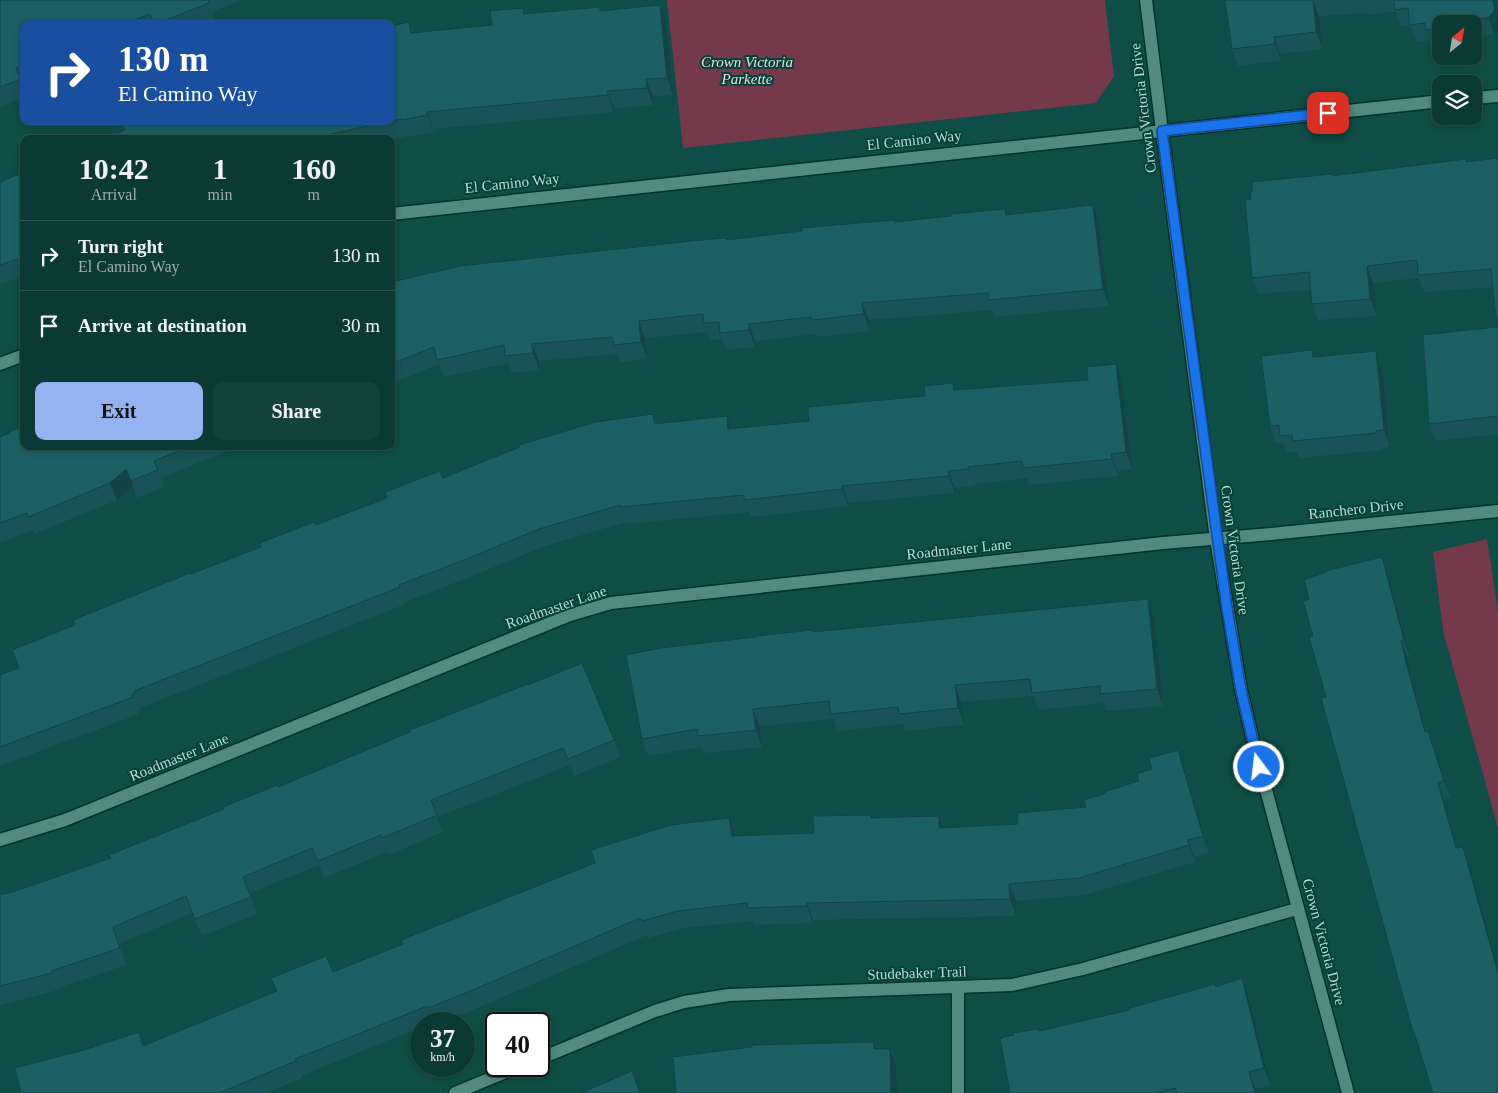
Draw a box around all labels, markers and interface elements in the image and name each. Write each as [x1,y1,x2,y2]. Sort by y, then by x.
north arrow [1432,15,1482,65]
map controls [1432,15,1482,125]
icon: right [35,40,100,105]
text: 130 m [118,40,208,79]
street label: Crown Victoria Drive [1127,42,1159,174]
park label: Crown Victoria Parkette [701,54,793,87]
button: layers [1432,75,1482,125]
text: El Camino Way [118,81,258,106]
pin [1307,92,1349,134]
icon: arrive [1314,99,1342,127]
street label: El Camino Way [866,127,963,153]
text: 10:42 [79,152,149,185]
text: 1 [212,152,227,185]
text: 160 [291,152,336,185]
street label: El Camino Way [464,170,561,196]
text: Arrival [91,186,137,203]
text: min [208,186,232,203]
text: m [307,186,320,203]
text: Turn right [78,236,163,257]
icon: right [35,242,63,270]
text: 130 m [332,245,380,266]
text: El Camino Way [78,258,180,275]
icon: arrive [35,312,63,340]
text: Arrive at destination [78,315,247,336]
text: 30 m [341,315,380,336]
button: Exit [35,382,203,440]
button: Share [213,382,380,440]
street label: Crown Victoria Drive [1218,484,1252,616]
street label: Ranchero Drive [1308,496,1405,522]
street label: Roadmaster Lane [906,536,1013,562]
street label: Roadmaster Lane [504,582,609,632]
street label: Roadmaster Lane [127,730,231,784]
position arrow [1232,740,1284,792]
street label: Crown Victoria Drive [1299,877,1349,1007]
street label: Studebaker Trail [867,963,967,983]
speed limit sign: 40 [485,1012,550,1077]
text: 37 [430,1025,455,1052]
text: km/h [430,1050,455,1064]

